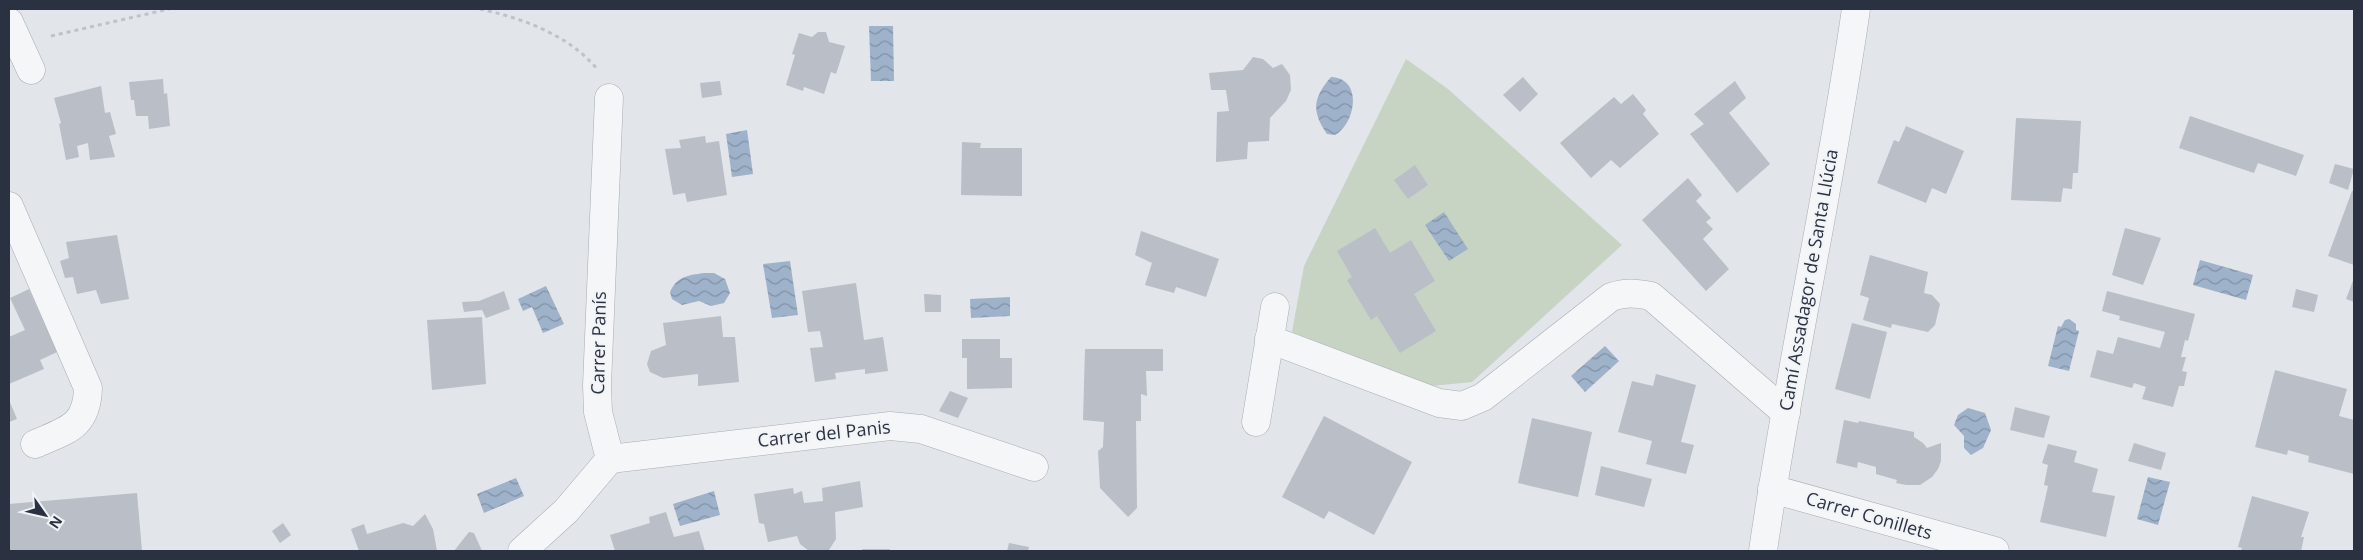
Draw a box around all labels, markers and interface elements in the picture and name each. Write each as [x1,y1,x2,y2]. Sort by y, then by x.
street label: Camí Assadagor de Santa Llúcia [1773,147,1843,413]
street label: Carrer Panís [585,291,611,395]
street label: Carrer del Panis [756,414,892,452]
street label: Carrer Conillets [1803,486,1935,545]
north arrow [20,490,70,540]
text: N [45,513,67,533]

